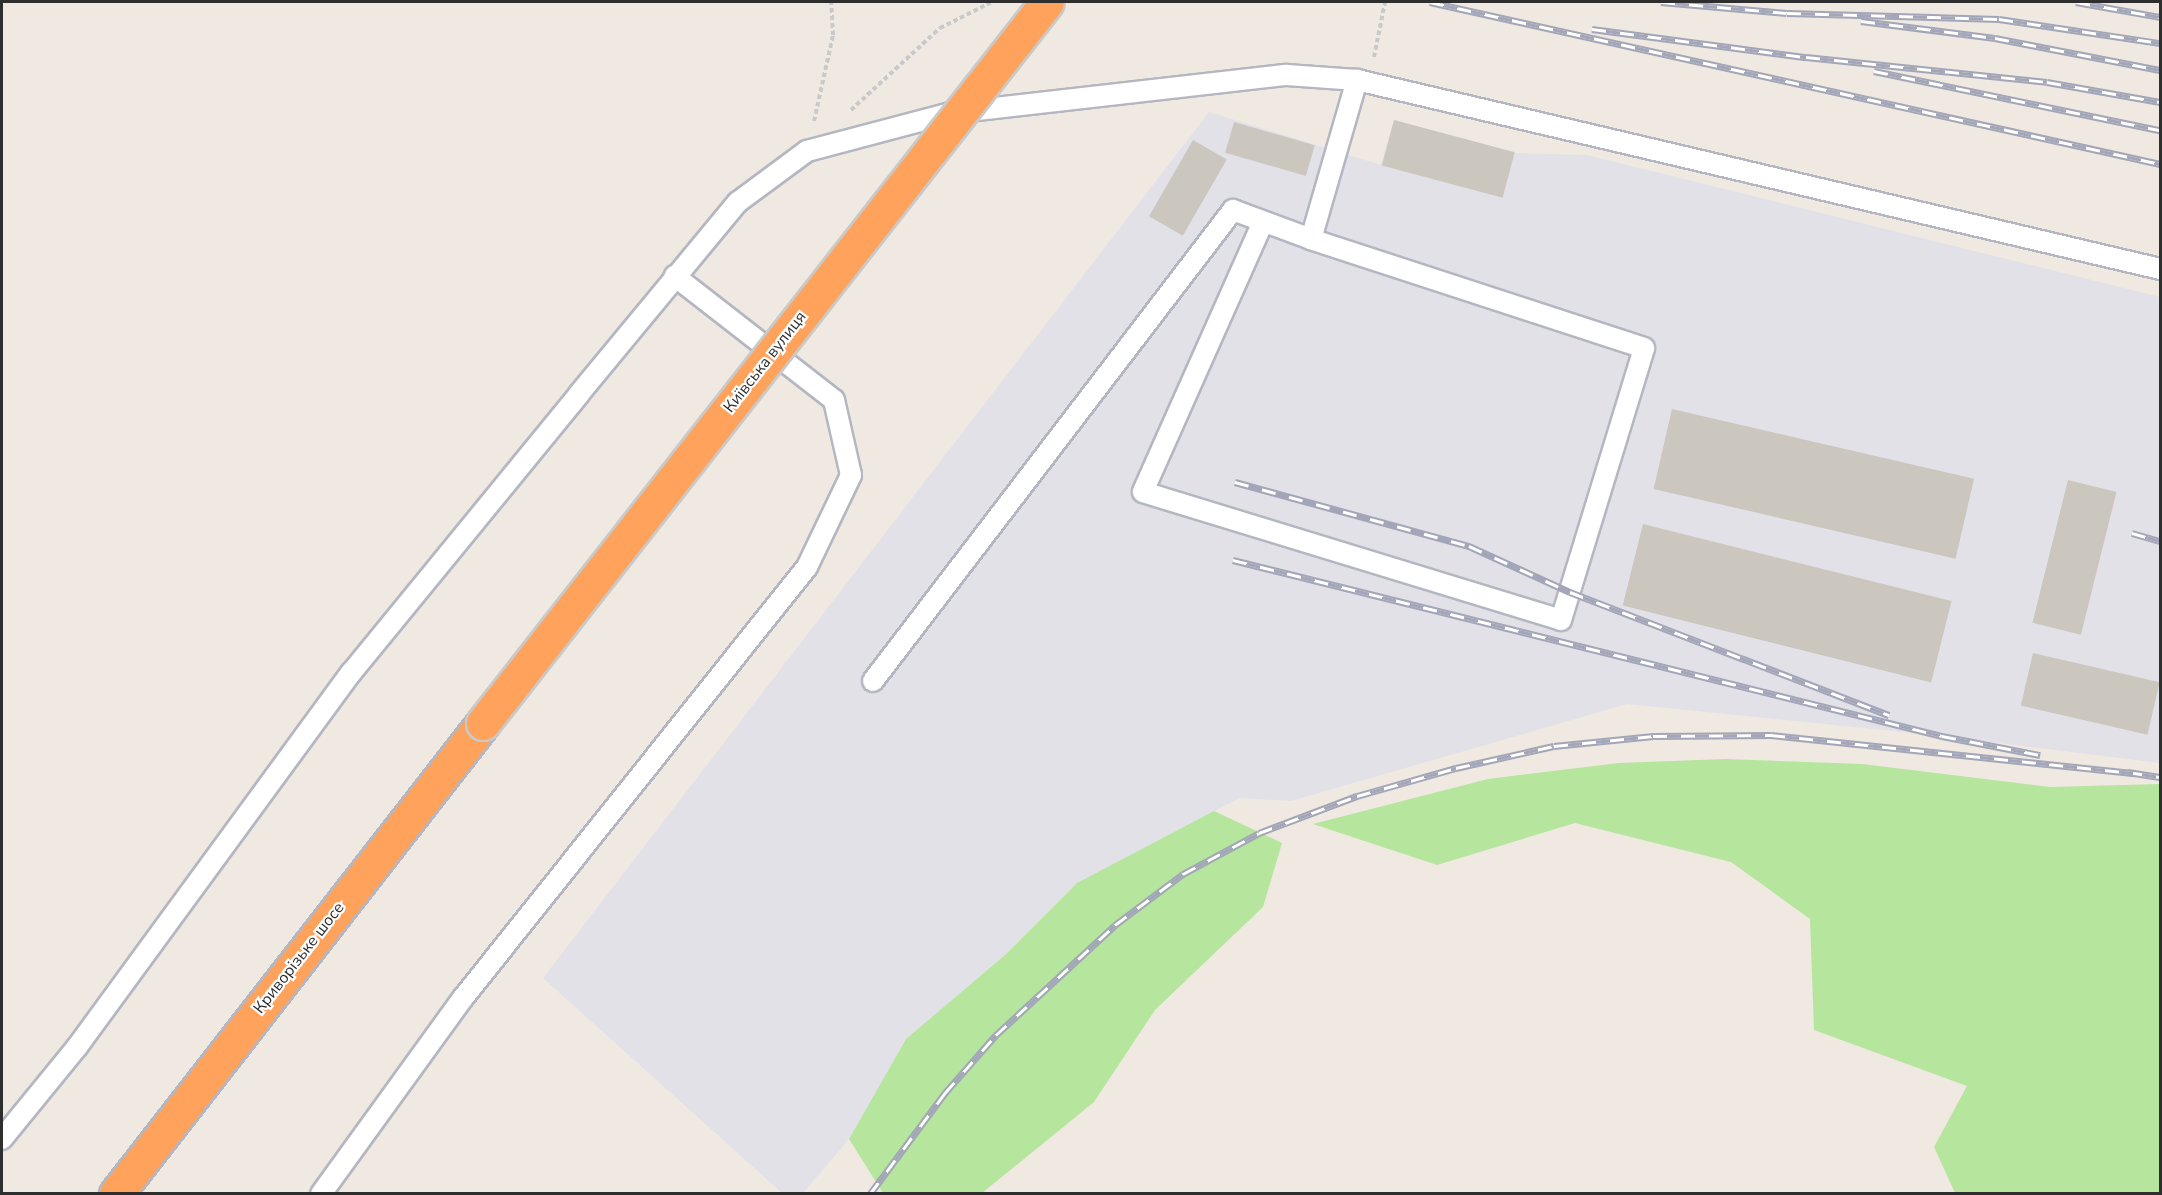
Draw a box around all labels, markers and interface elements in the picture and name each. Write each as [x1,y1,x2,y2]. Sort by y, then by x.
street label: Київська вулиця [720,308,810,416]
street label: Криворізьке шосе [250,898,348,1018]

